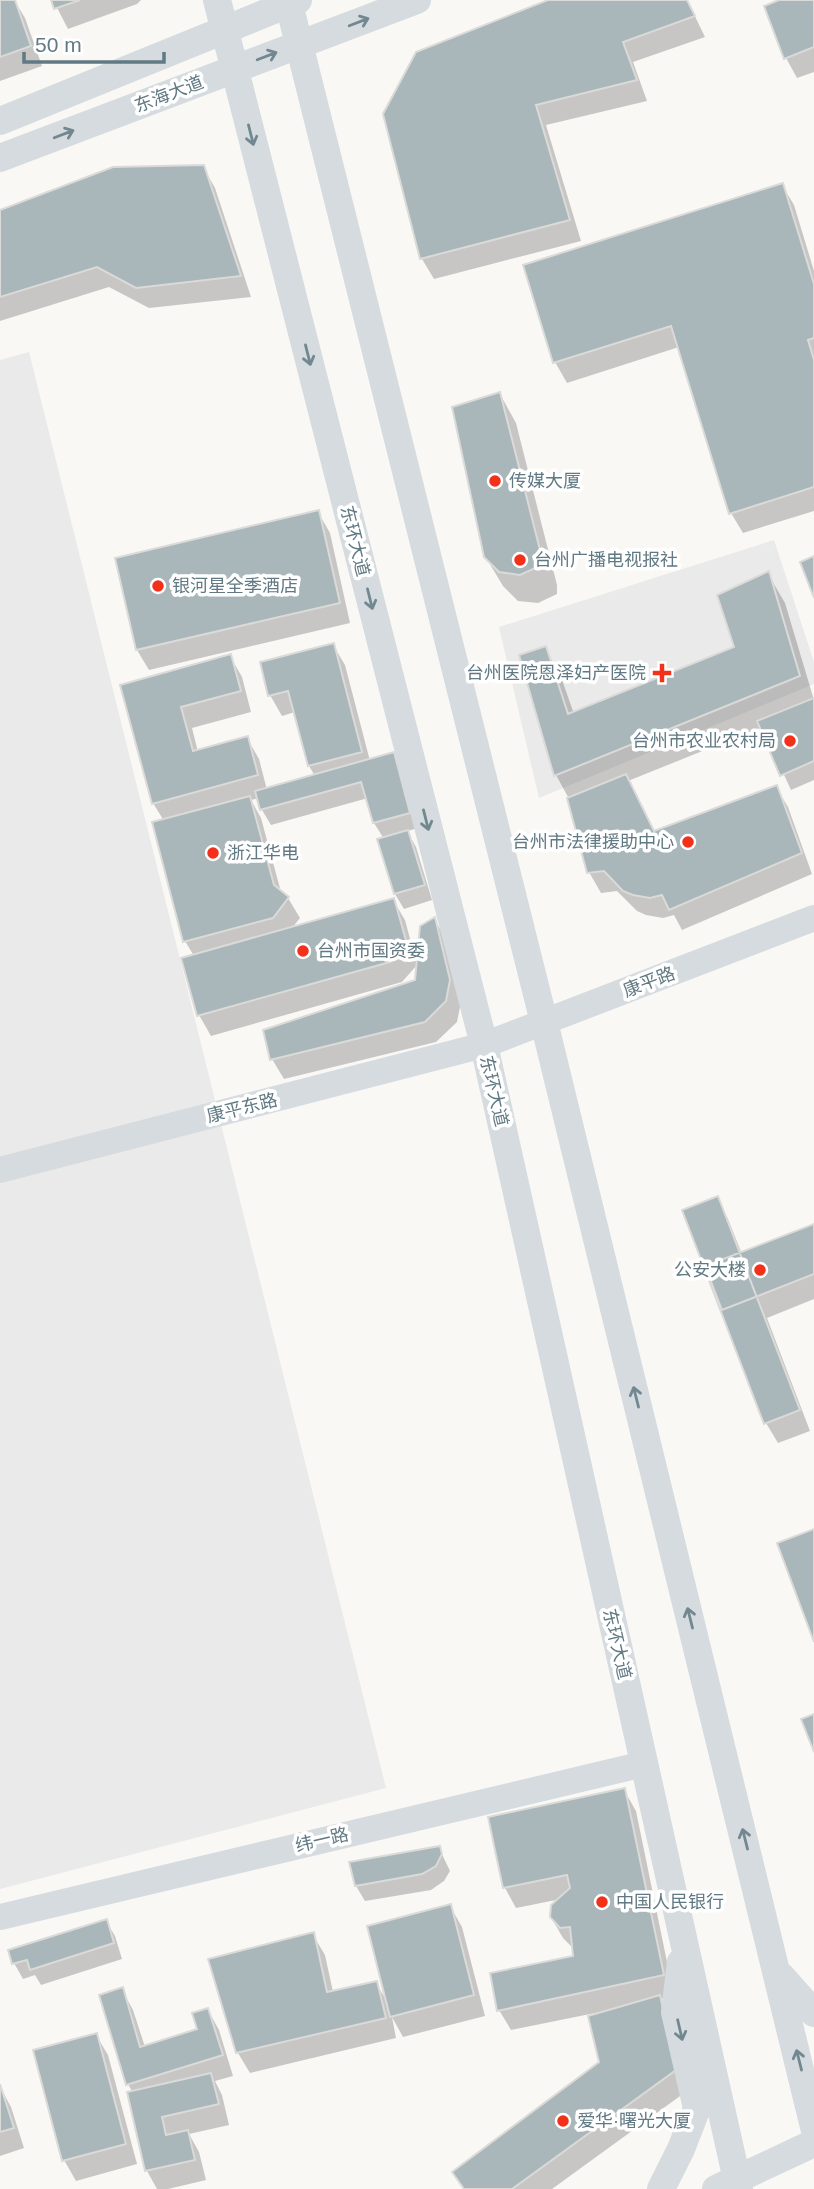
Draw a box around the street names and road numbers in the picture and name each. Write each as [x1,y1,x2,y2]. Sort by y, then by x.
street label: 东海大道 [132,72,206,116]
street label: 东环大道 [337,504,373,578]
street label: 康平路 [620,963,678,1001]
street label: 东环大道 [476,1054,512,1128]
street label: 康平东路 [205,1090,279,1126]
street label: 东环大道 [599,1607,635,1681]
street label: 纬一路 [293,1824,351,1856]

